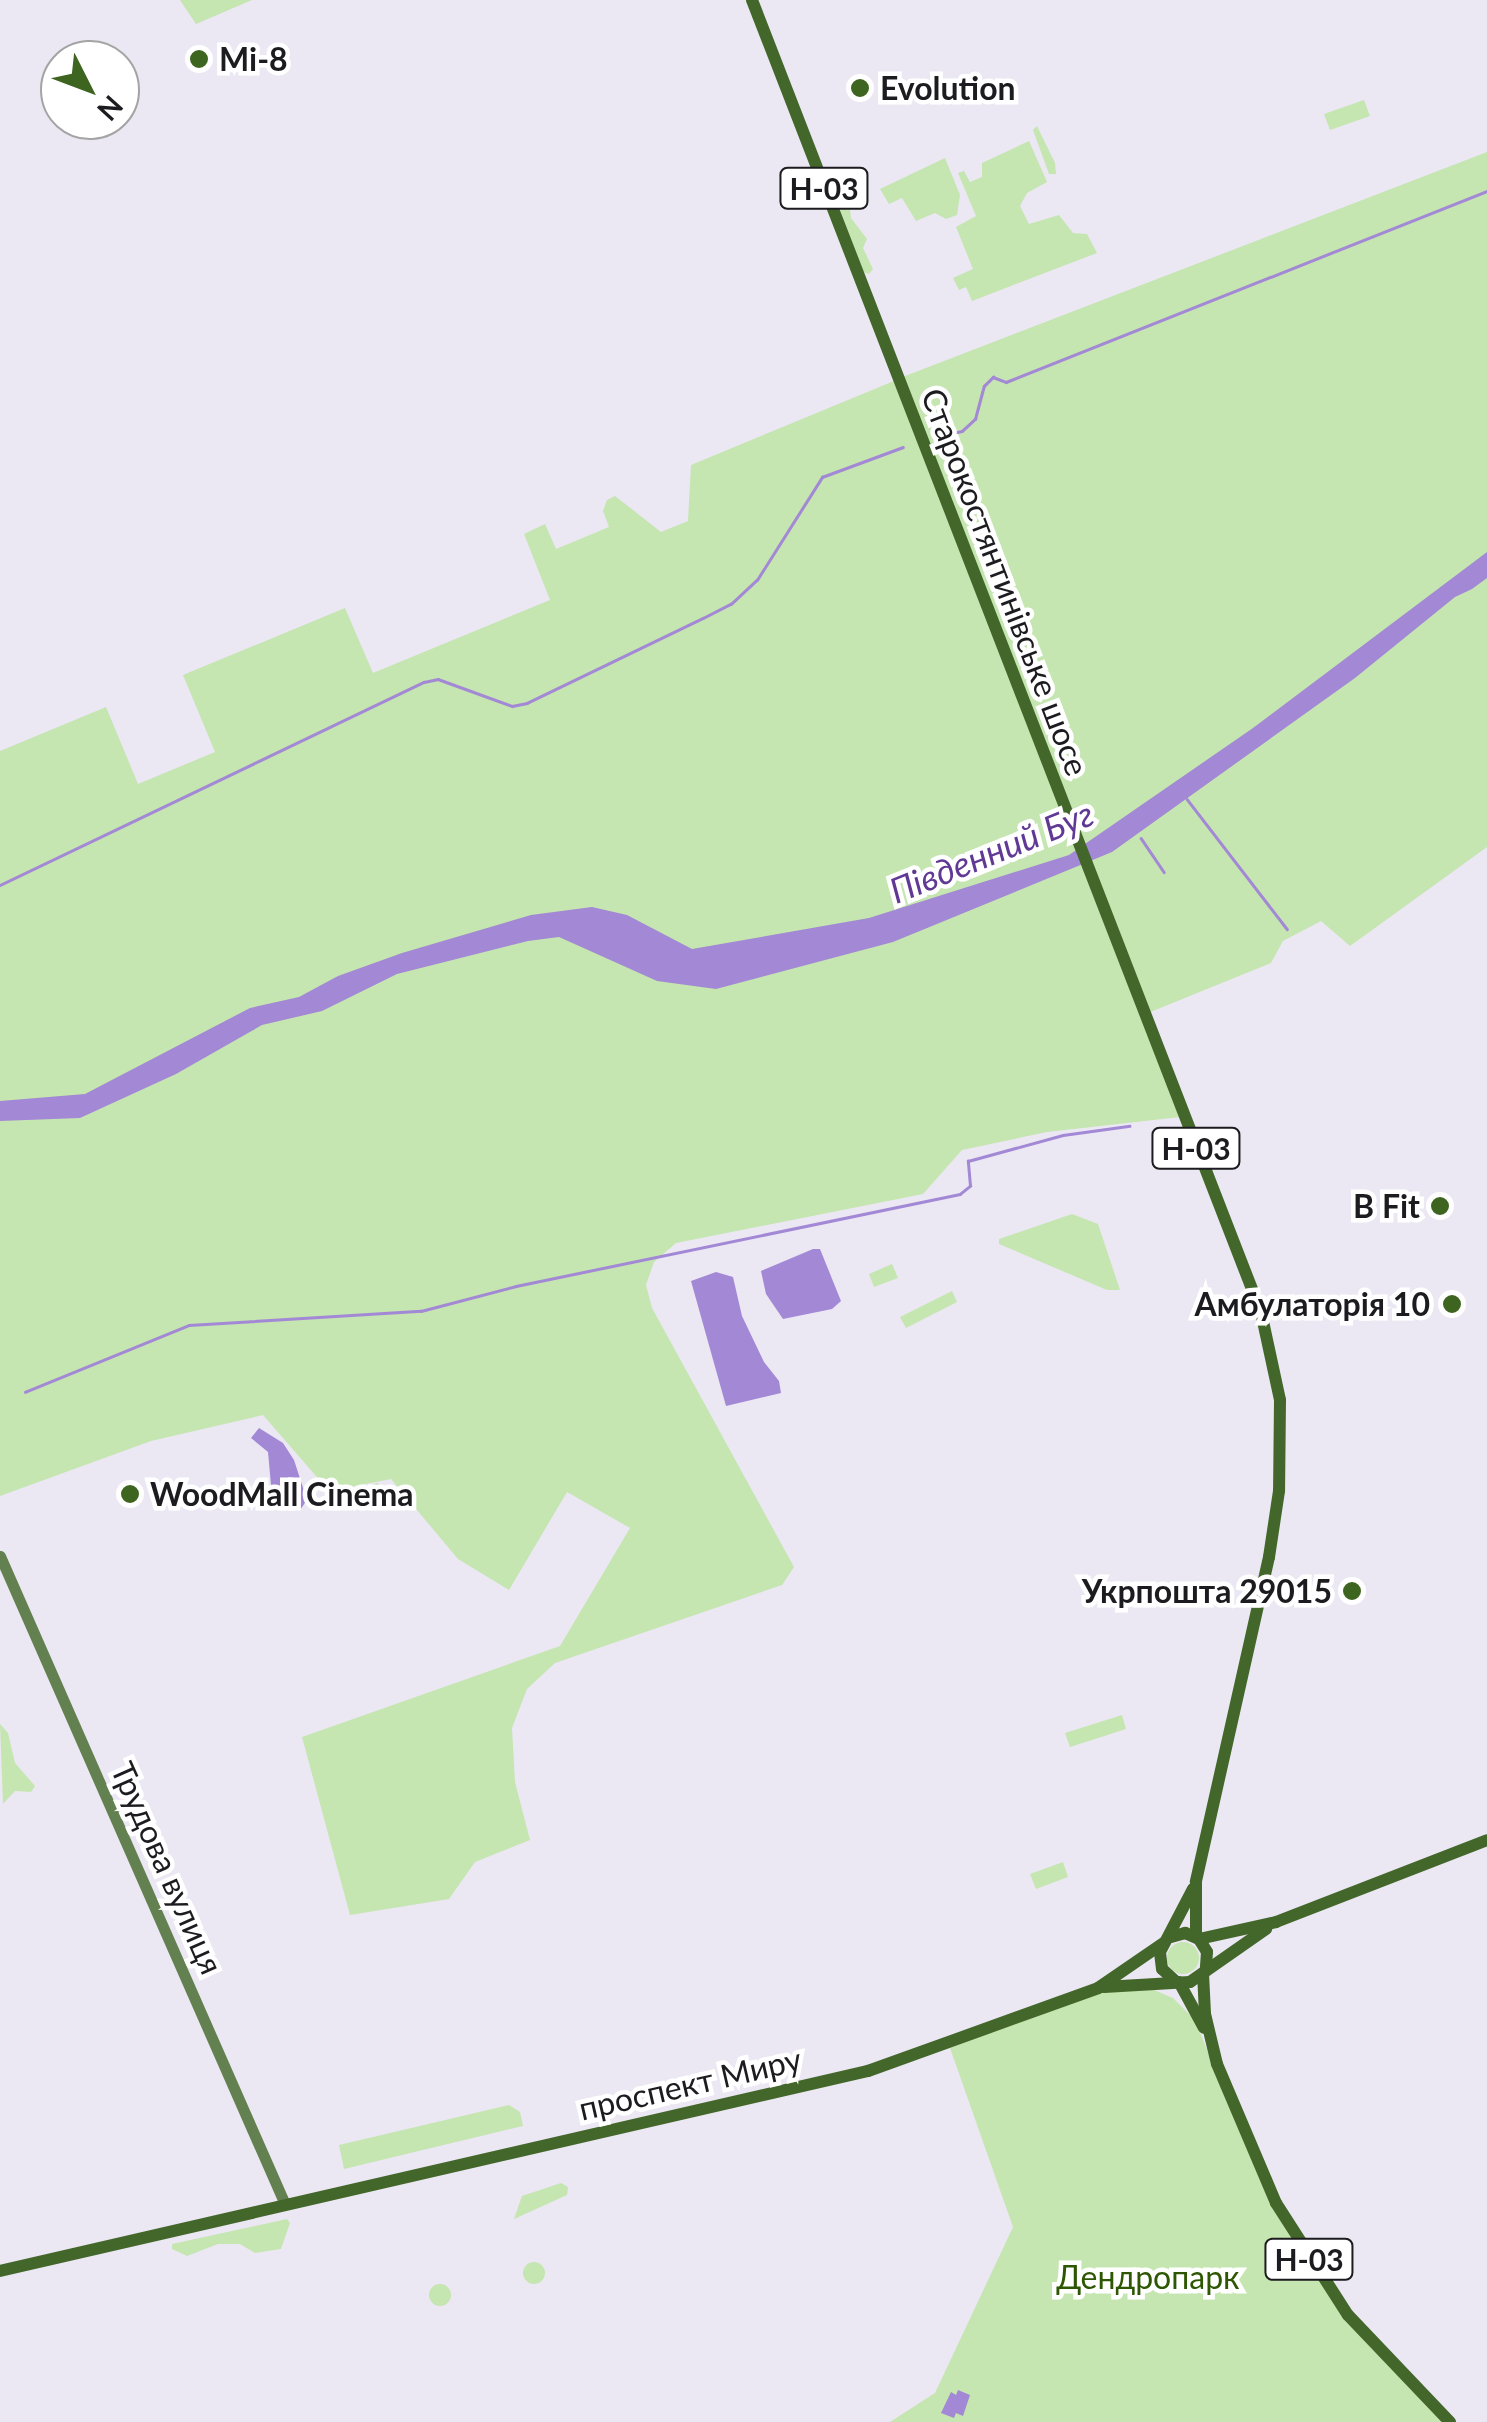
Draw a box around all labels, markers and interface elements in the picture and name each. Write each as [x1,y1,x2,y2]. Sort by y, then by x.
north arrow [40,40,140,140]
place label: Mi-8 [219,40,288,78]
marker: Mi-8 [188,48,210,70]
place label: Evolution [880,69,1016,107]
marker: Evolution [849,77,871,99]
text: N [91,89,131,128]
road number: Н-03 [779,163,869,213]
street label: Старокостянтинівське шосе [913,383,1097,781]
water label: Південний Буг [883,791,1099,911]
road number: Н-03 [1151,1123,1241,1173]
place label: B Fit [1353,1187,1420,1225]
marker: B Fit [1429,1195,1451,1217]
place label: Амбулаторія 10 [1195,1285,1430,1323]
marker: Амбулаторія 10 [1439,1291,1465,1317]
place label: WoodMall Cinema [150,1475,414,1513]
marker: WoodMall Cinema [119,1483,141,1505]
place label: Укрпошта 29015 [1082,1572,1332,1610]
marker: Укрпошта 29015 [1341,1580,1363,1602]
street label: Трудова вулиця [103,1756,231,1980]
street label: проспект Миру [575,2040,805,2128]
road number: Н-03 [1264,2234,1354,2284]
park label: Дендропарк [1056,2258,1240,2296]

